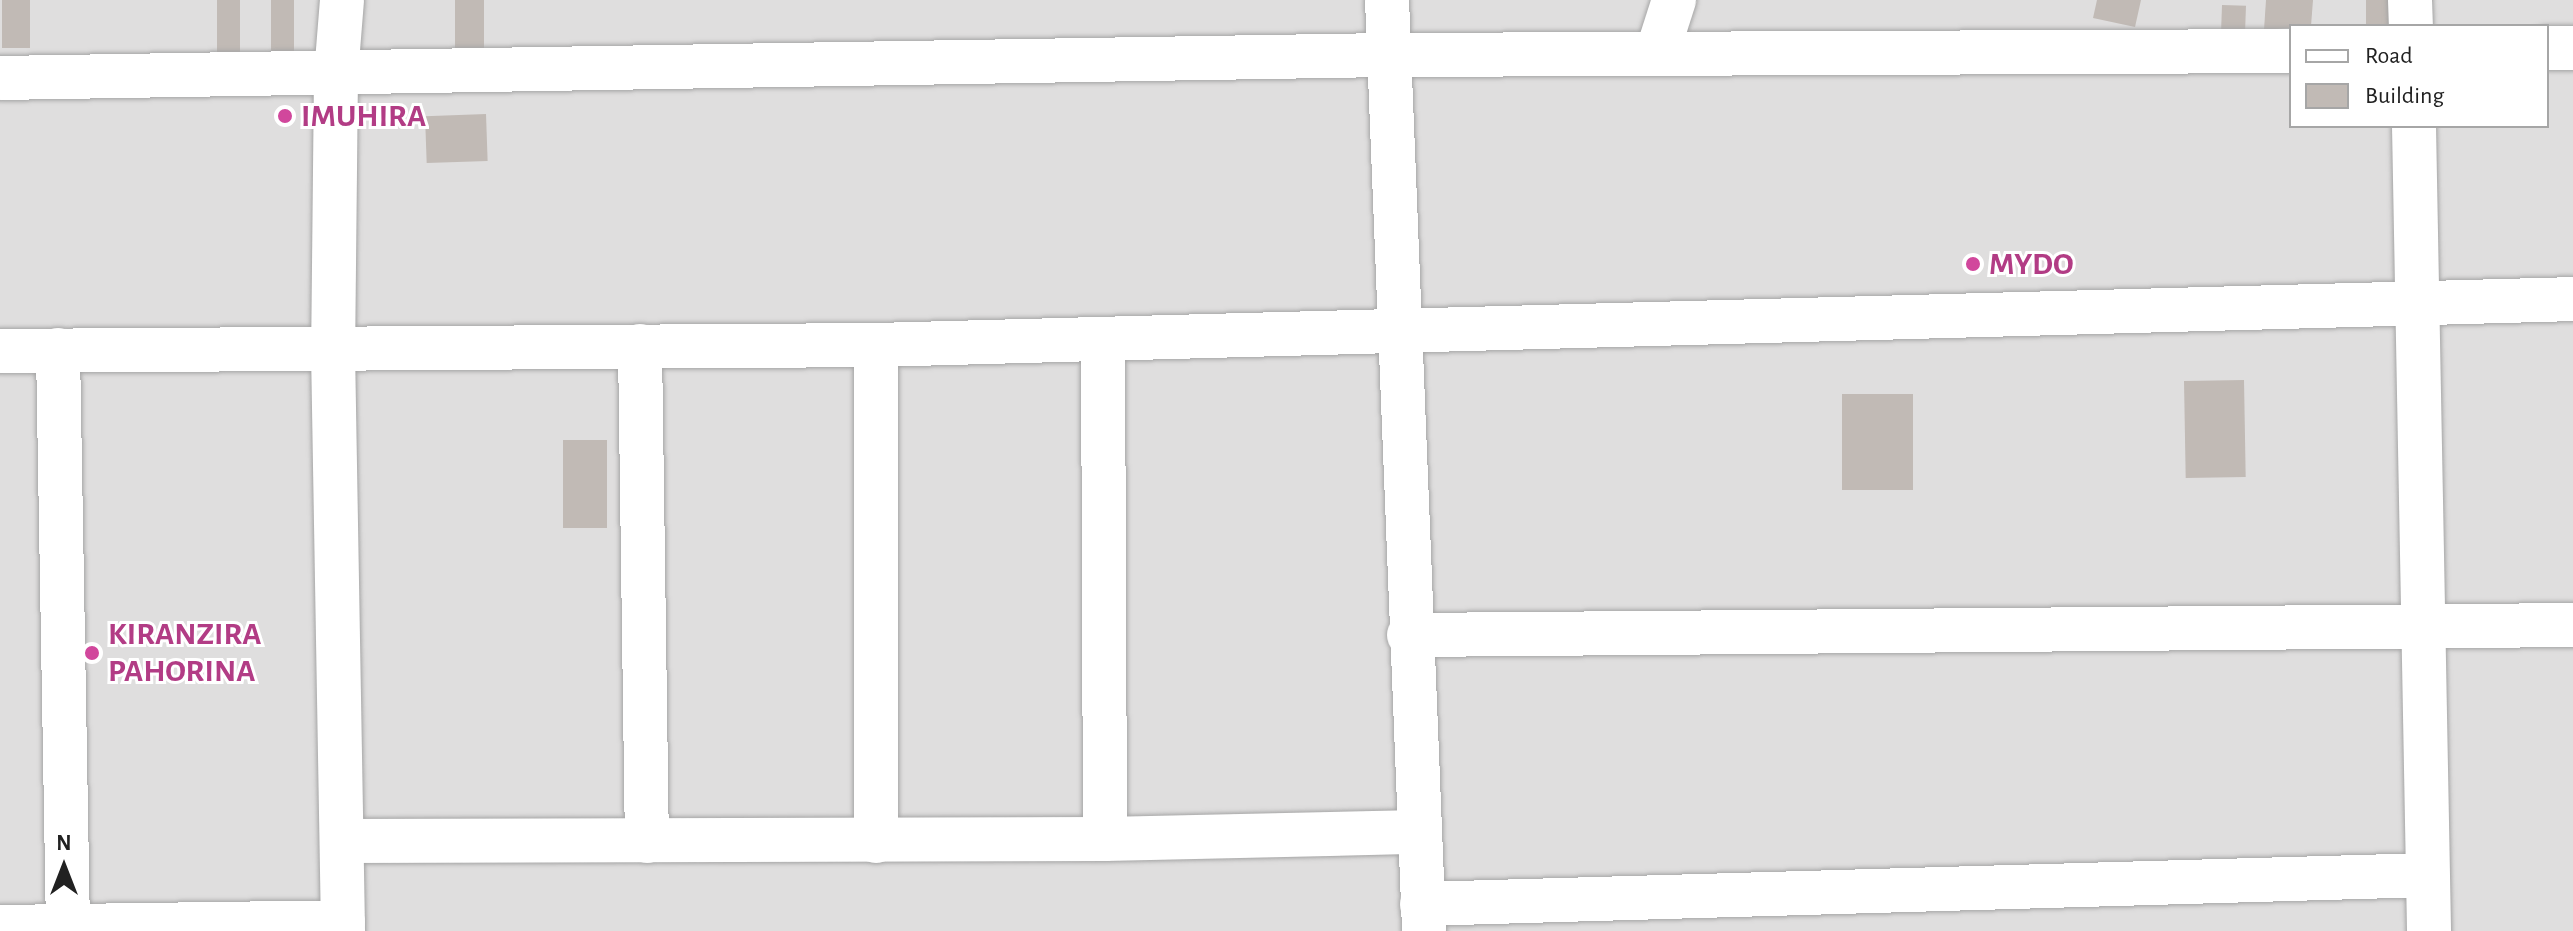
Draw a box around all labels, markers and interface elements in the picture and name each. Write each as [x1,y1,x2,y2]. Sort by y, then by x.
legend [2289,24,2549,128]
text: Road [2365,44,2413,68]
text: Building [2365,84,2444,108]
place label: IMUHIRA [301,97,426,135]
marker: IMUHIRA [276,107,294,125]
place label: MYDO [1989,245,2074,283]
marker: MYDO [1964,255,1982,273]
place label: KIRANZIRA PAHORINA [108,616,261,691]
marker: KIRANZIRA PAHORINA [83,644,101,662]
north arrow [24,827,104,907]
text: N [56,832,72,854]

